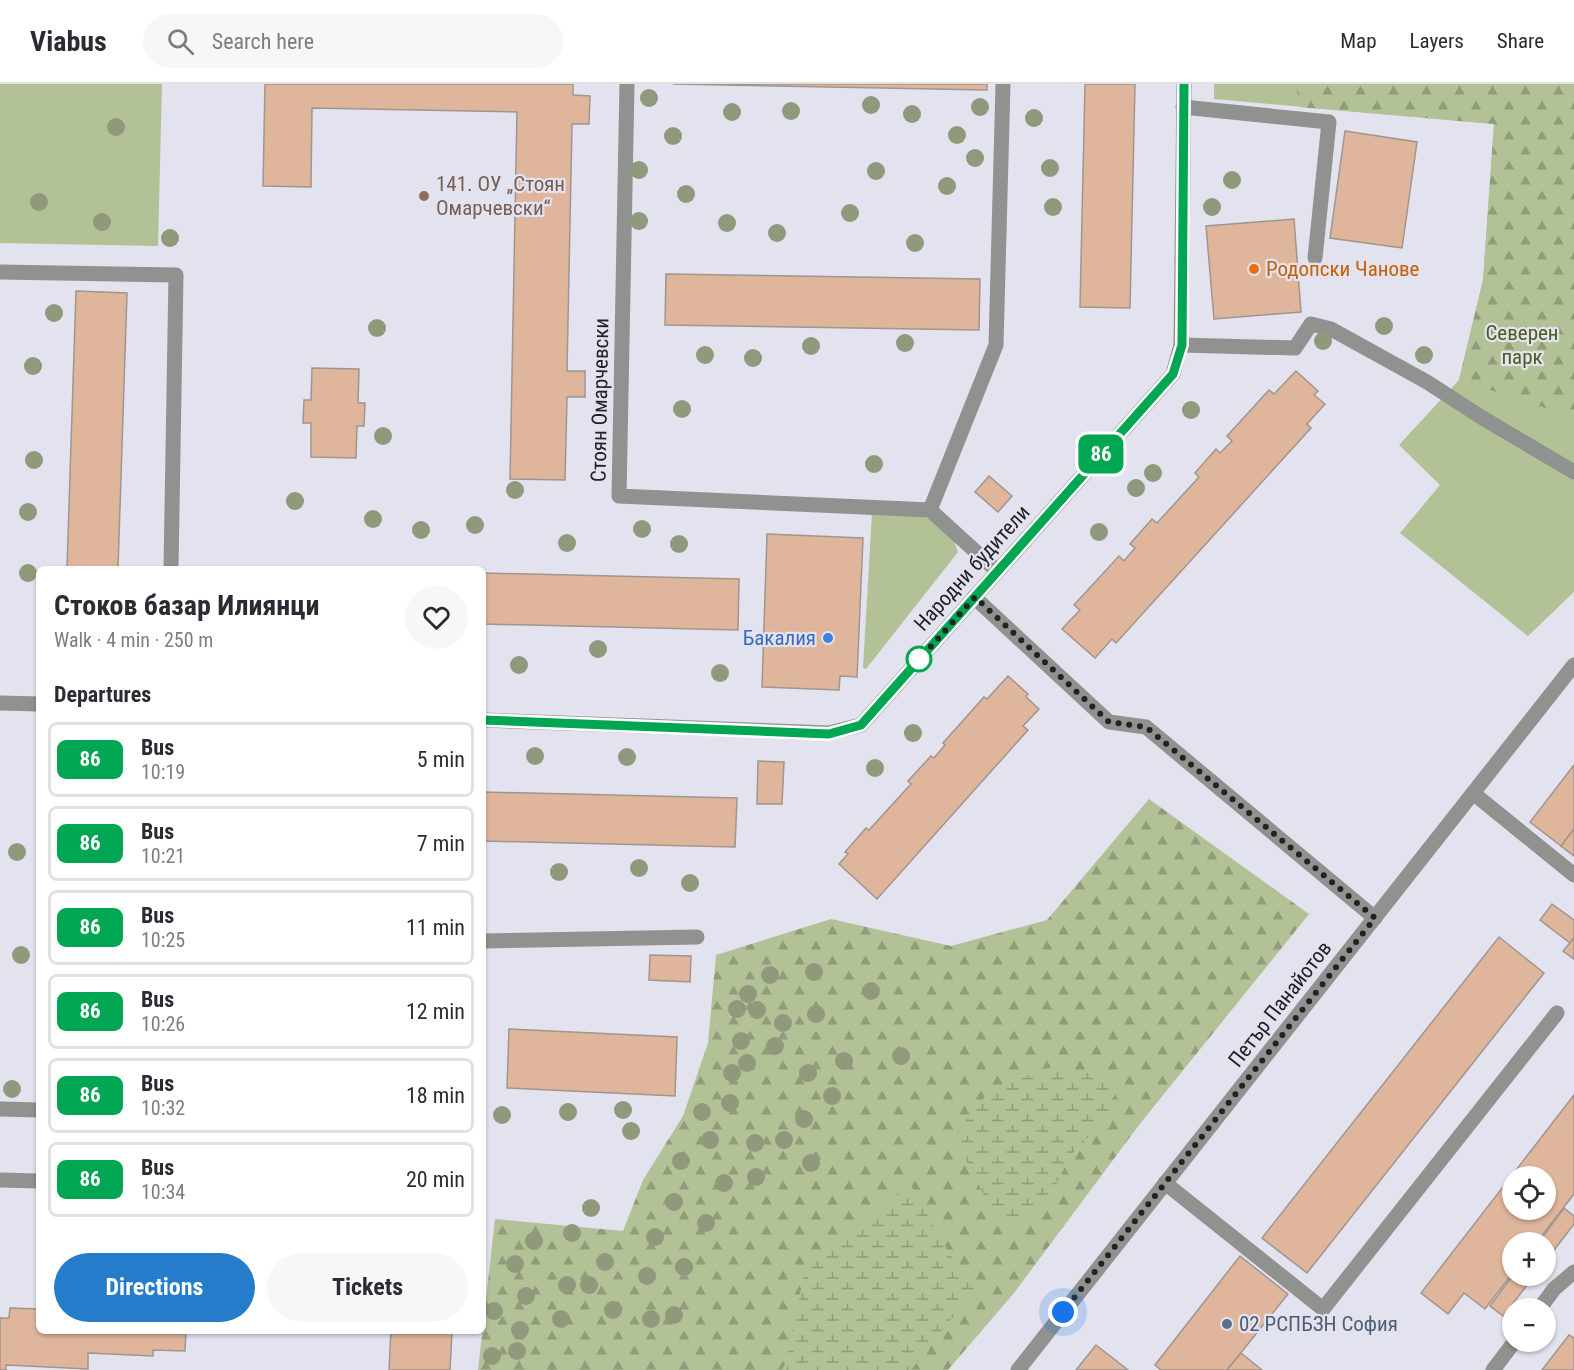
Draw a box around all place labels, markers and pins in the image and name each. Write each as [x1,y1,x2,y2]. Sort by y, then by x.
place label: 141. ОУ „Стоян Омарчевски“ [436,172,565,220]
marker: 141. ОУ „Стоян Омарчевски“ [417,189,431,203]
place label: Родопски Чанове [1266,257,1420,281]
marker: Родопски Чанове [1247,262,1261,276]
place label: Бакалия [743,626,816,650]
marker: Бакалия [821,631,835,645]
unlabelled marker [906,646,932,672]
place label: 02 РСПБЗН София [1239,1312,1398,1336]
marker: 02 РСПБЗН София [1220,1317,1234,1331]

